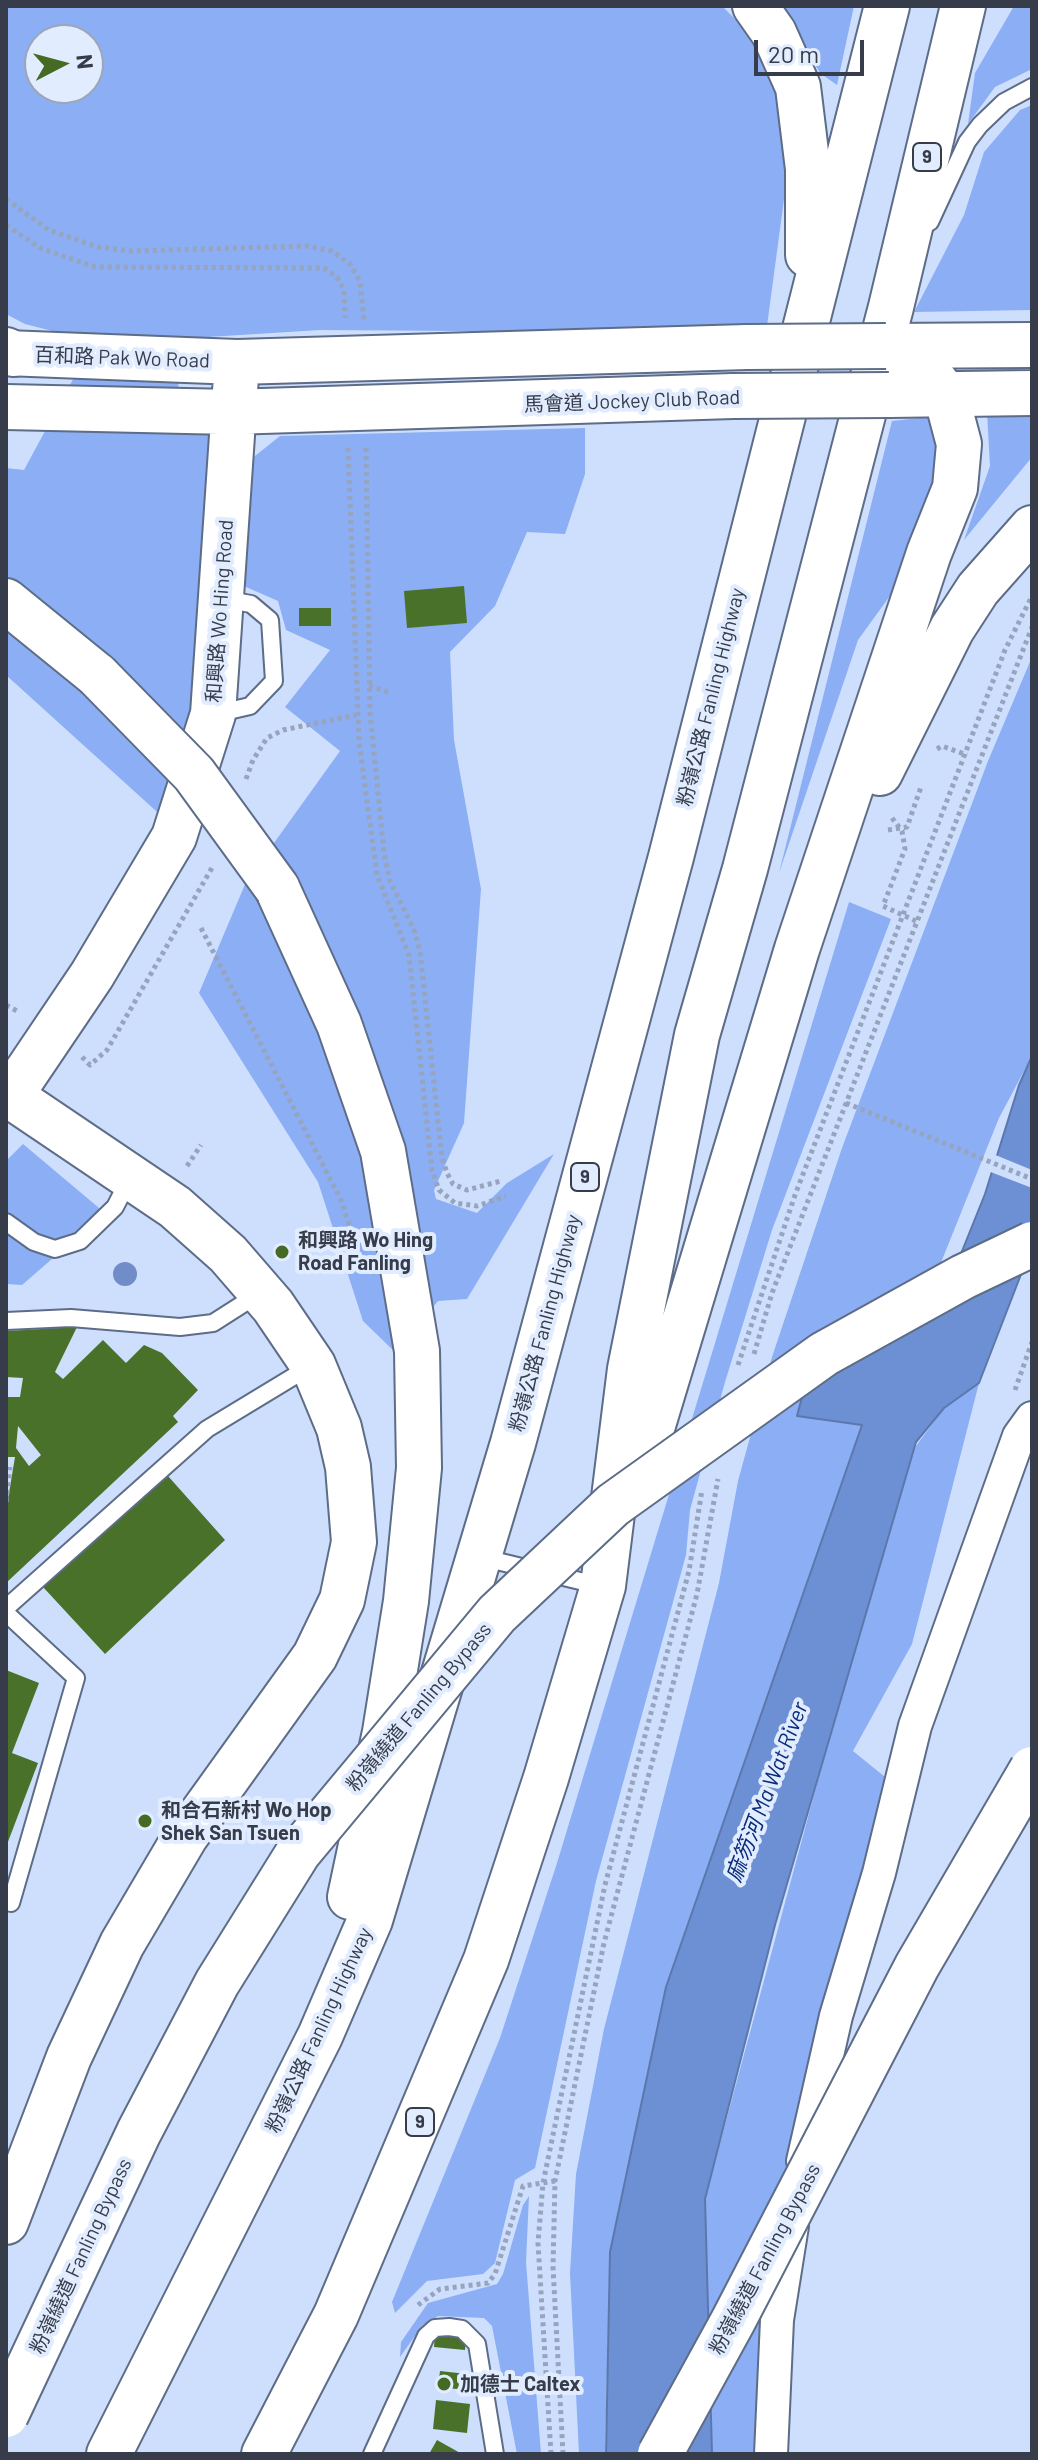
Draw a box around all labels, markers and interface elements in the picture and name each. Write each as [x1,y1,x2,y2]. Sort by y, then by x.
north arrow [24,24,104,104]
scale bar [758,24,868,74]
text: 20 m [768,39,819,68]
text: N [72,53,100,70]
road number: 9 [913,143,941,171]
street label: 百和路 Pak Wo Road [34,343,210,373]
street label: 馬會道 Jockey Club Road [523,385,741,417]
street label: 和興路 Wo Hing Road [202,519,238,703]
street label: 粉嶺公路 Fanling Highway [672,585,750,809]
road number: 9 [571,1163,599,1191]
street label: 粉嶺公路 Fanling Highway [504,1212,586,1434]
place label: 和興路 Wo Hing Road Fanling [298,1228,433,1275]
marker: 和興路 Wo Hing Road Fanling [273,1243,291,1261]
street label: 粉嶺繞道 Fanling Bypass [341,1618,497,1796]
water label: 麻笏河 Ma Wat River [721,1698,813,1886]
place label: 和合石新村 Wo Hop Shek San Tsuen [161,1798,331,1845]
marker: 和合石新村 Wo Hop Shek San Tsuen [136,1812,154,1830]
street label: 粉嶺公路 Fanling Highway [261,1923,377,2137]
road number: 9 [406,2108,434,2136]
street label: 粉嶺繞道 Fanling Bypass [25,2155,137,2357]
street label: 粉嶺繞道 Fanling Bypass [704,2159,826,2359]
place label: 加德士 Caltex [460,2372,580,2396]
marker: 加德士 Caltex [435,2375,453,2393]

